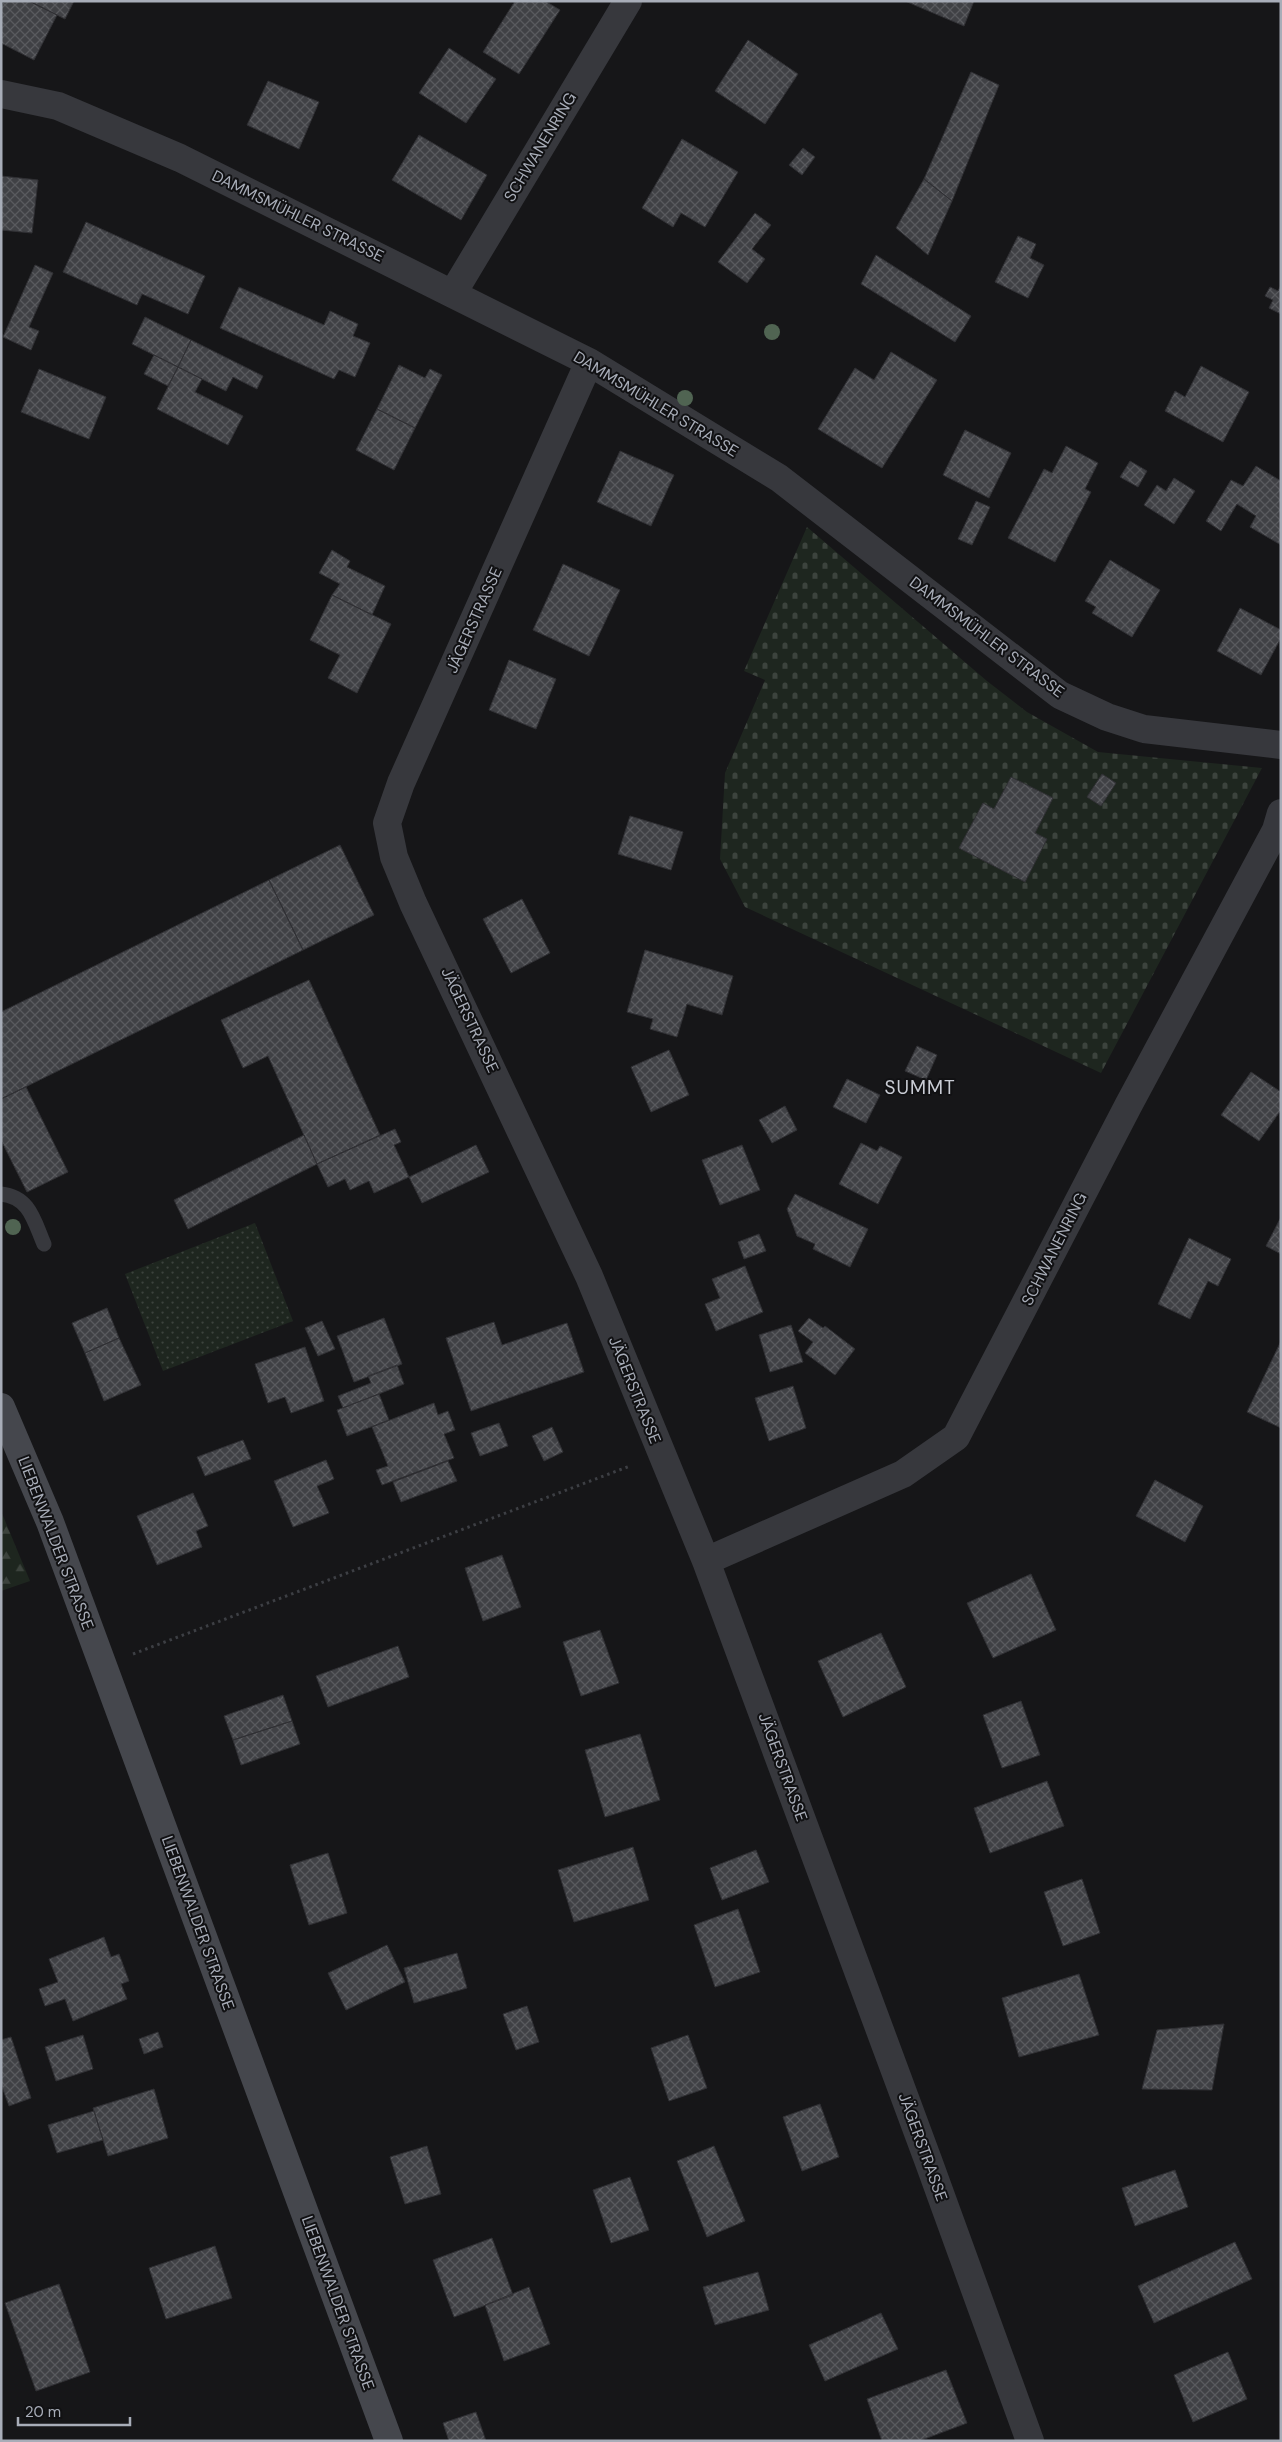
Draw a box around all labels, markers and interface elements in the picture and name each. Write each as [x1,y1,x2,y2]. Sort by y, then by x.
street label: SCHWANENRING [499,88,581,206]
street label: DAMMSMÜHLER STRASSE [209,165,387,267]
street label: DAMMSMÜHLER STRASSE [570,346,742,462]
street label: JÄGERSTRASSE [441,564,507,676]
street label: DAMMSMÜHLER STRASSE [905,572,1069,702]
street label: JÄGERSTRASSE [436,964,504,1076]
district label: SUMMT [884,1075,956,1100]
street label: SCHWANENRING [1016,1189,1092,1309]
street label: JÄGERSTRASSE [604,1333,666,1447]
street label: LIEBENWALDER STRASSE [13,1453,99,1633]
street label: JÄGERSTRASSE [754,1710,812,1824]
street label: LIEBENWALDER STRASSE [157,1833,239,2013]
street label: JÄGERSTRASSE [894,2090,952,2204]
street label: LIEBENWALDER STRASSE [297,2213,379,2393]
scale bar [18,2394,130,2426]
text: 20 m [25,2402,61,2422]

